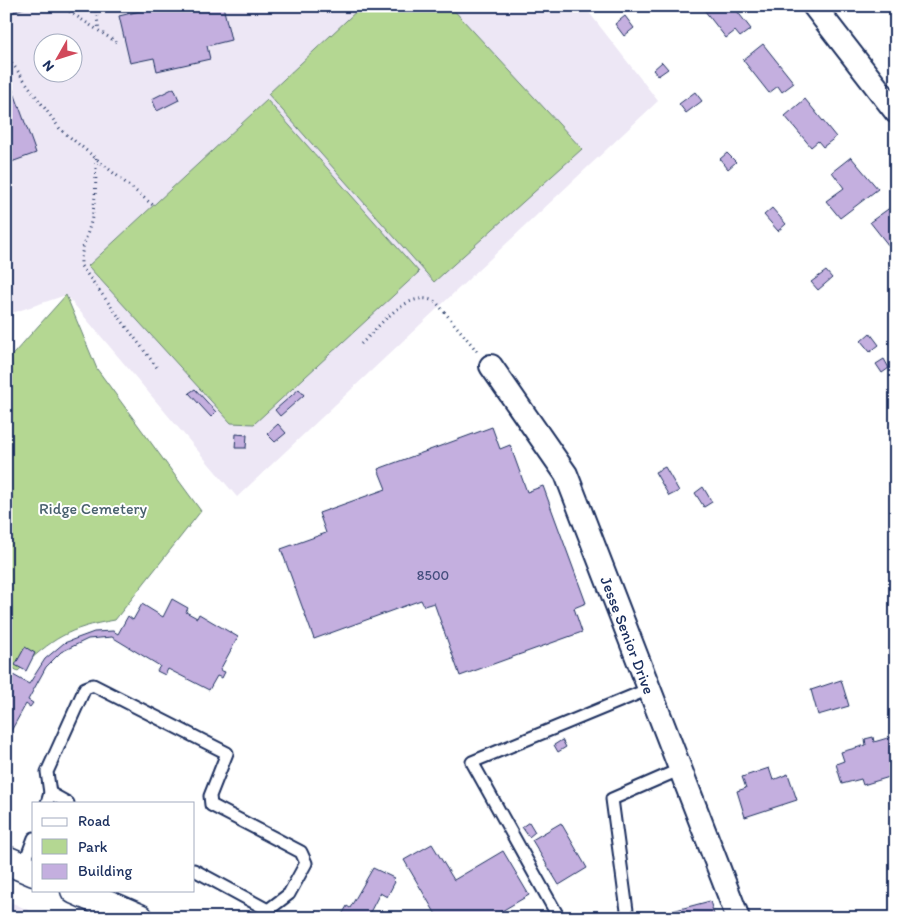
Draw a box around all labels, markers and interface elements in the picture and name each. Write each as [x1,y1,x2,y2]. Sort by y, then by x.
north arrow [32,32,82,82]
text: N [39,57,58,75]
park label: Ridge Cemetery [39,499,148,518]
house number: 8500 [417,567,449,584]
street label: Jesse Senior Drive [596,574,659,697]
legend [32,802,195,892]
text: Road [78,812,111,830]
text: Park [78,838,108,856]
text: Building [78,862,132,880]

